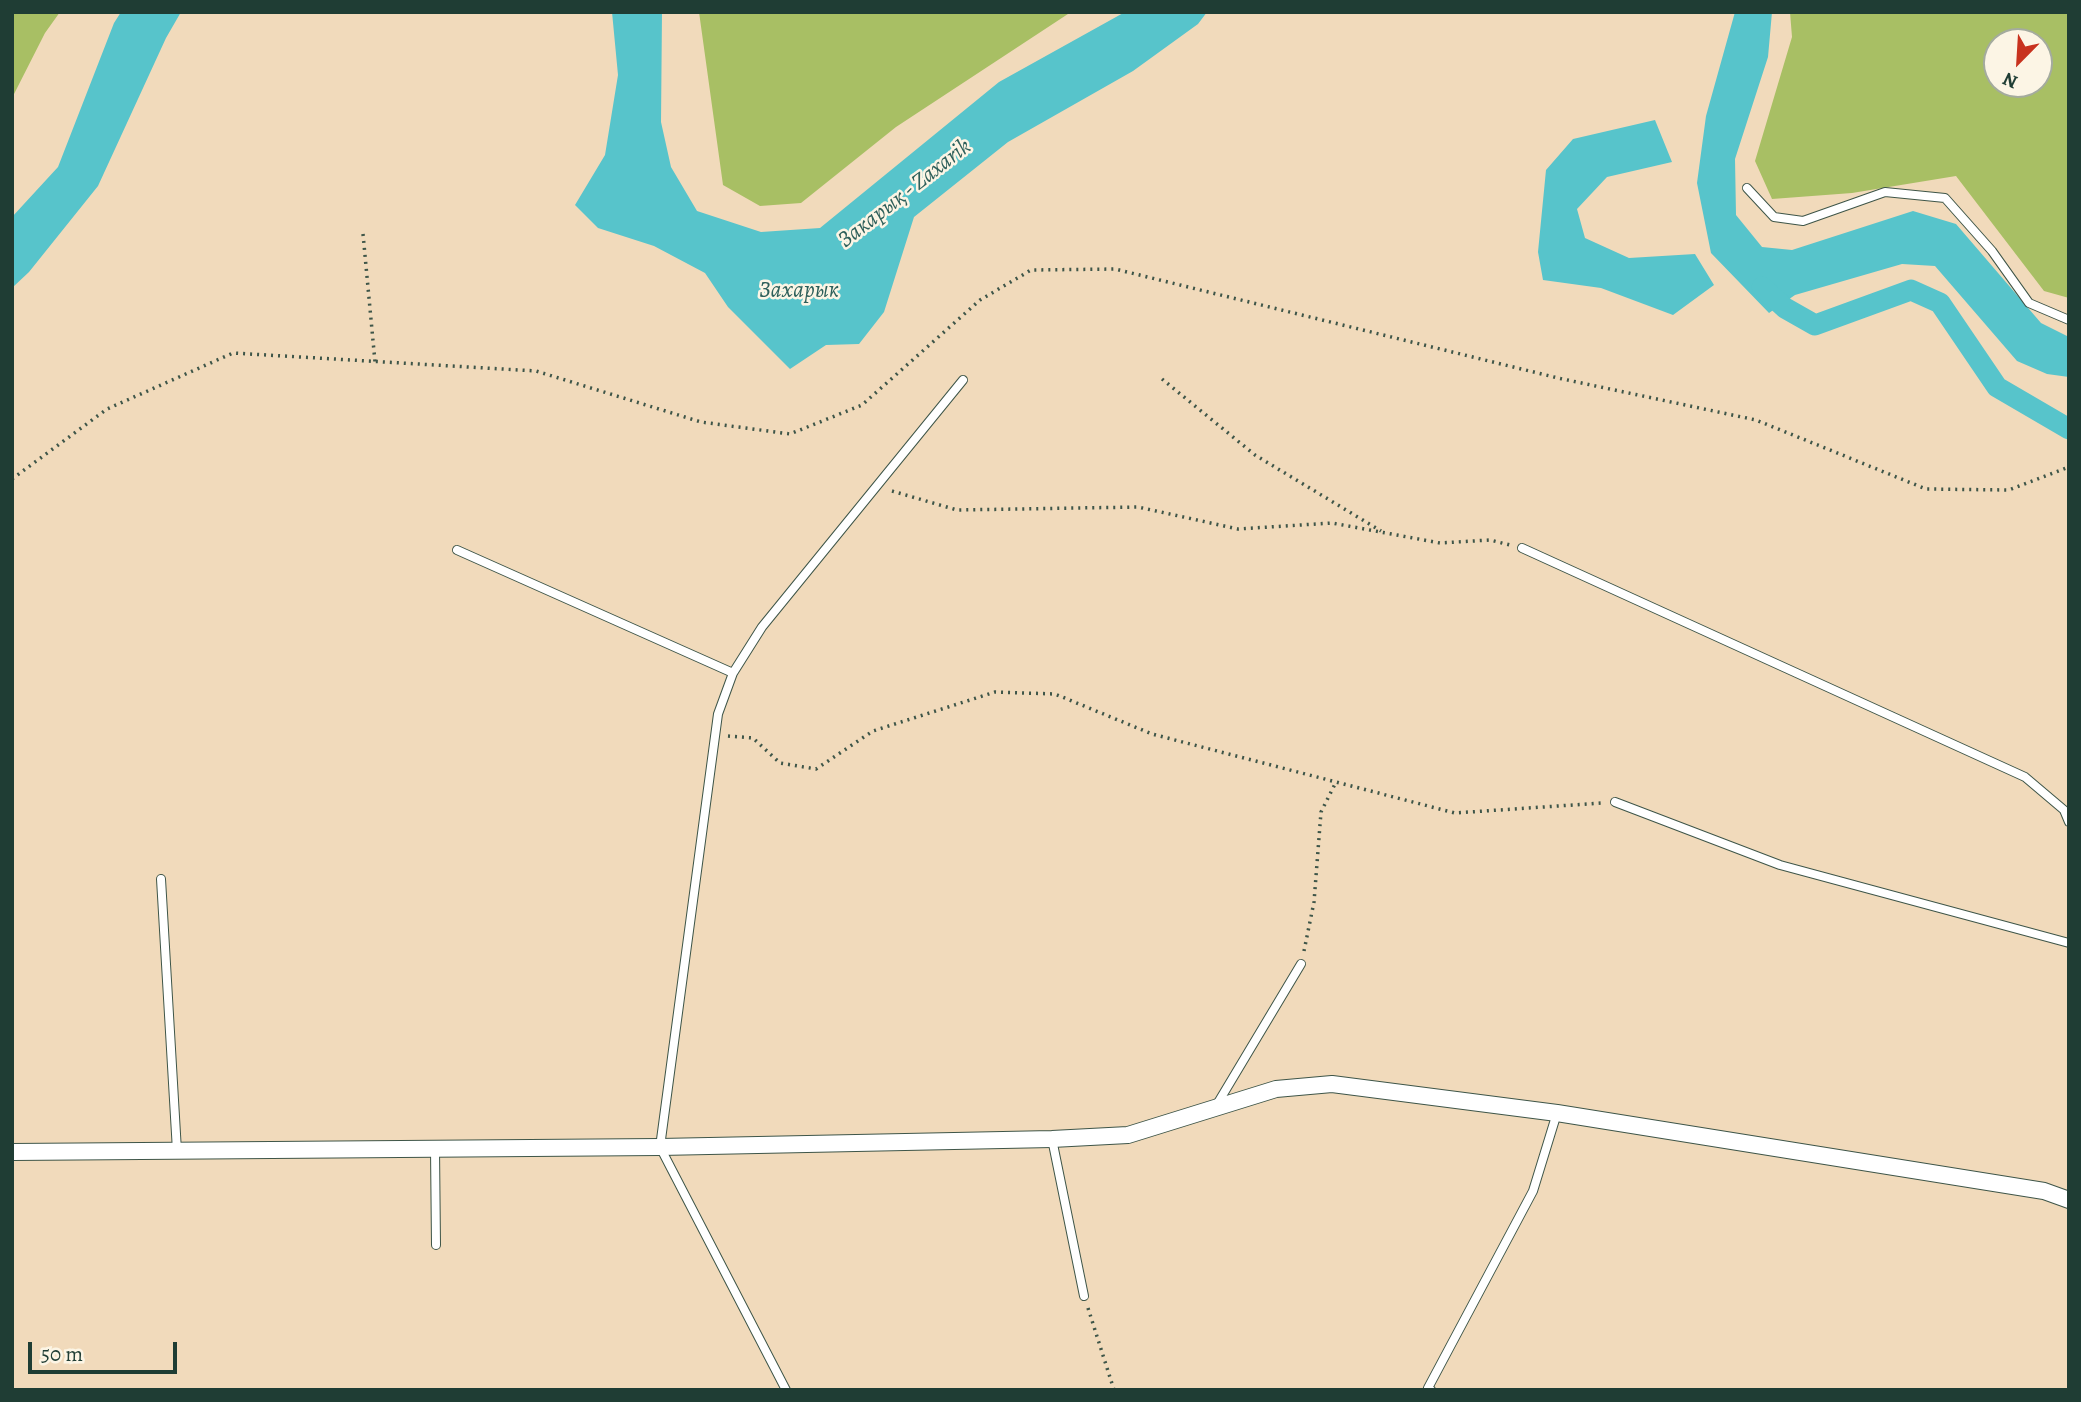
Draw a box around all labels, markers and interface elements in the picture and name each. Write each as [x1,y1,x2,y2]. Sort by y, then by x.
north arrow [1983,28,2053,98]
text: N [1999,66,2022,95]
water label: Закарық - Zaxarik [833,133,977,255]
water label: Захарык [759,277,839,305]
scale bar [32,1328,180,1372]
text: 50 m [41,1340,83,1368]

